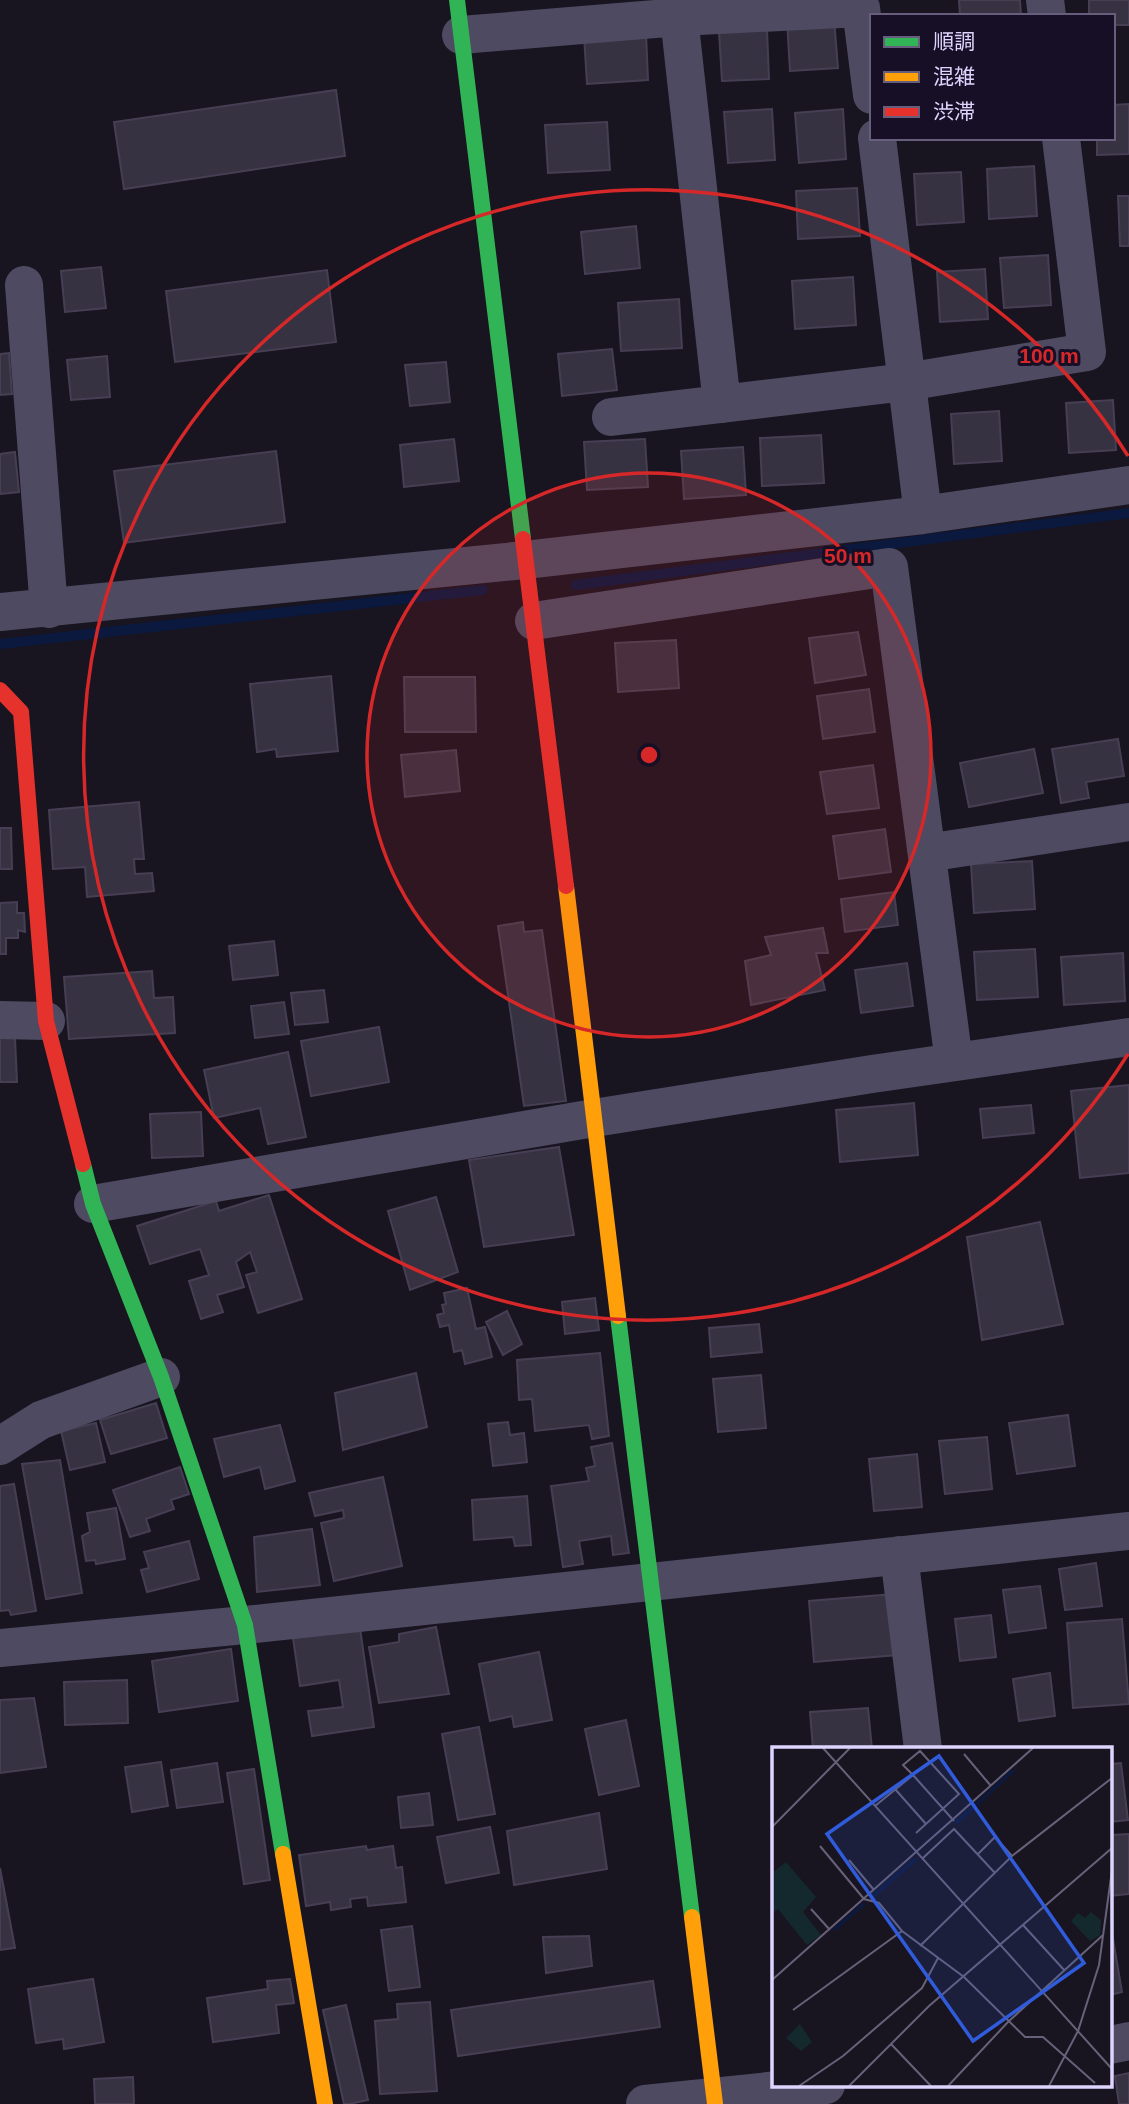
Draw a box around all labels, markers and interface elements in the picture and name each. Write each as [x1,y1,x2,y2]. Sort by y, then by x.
legend [870,14,1115,140]
text: 順調 [933,30,975,53]
text: 混雑 [933,65,975,88]
text: 渋滞 [933,100,975,123]
text: 100 m [1019,344,1079,367]
text: 50 m [824,544,872,567]
centre of rings [637,743,661,767]
inset map [772,1747,1112,2086]

